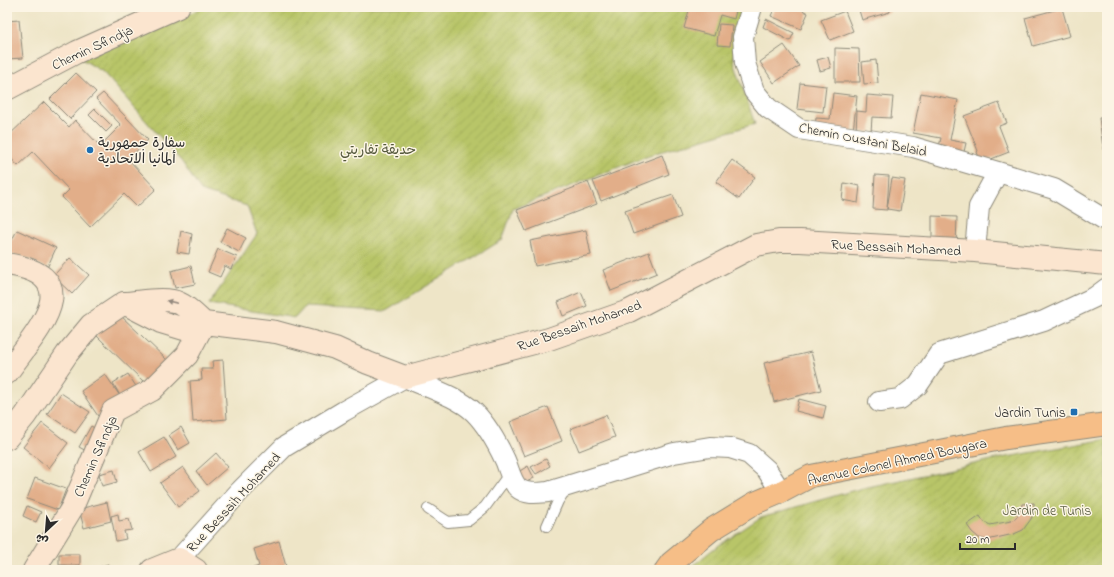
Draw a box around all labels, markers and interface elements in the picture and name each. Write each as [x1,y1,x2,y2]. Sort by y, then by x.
street label: Chemin Sfindja [49,20,137,76]
street label: Chemin Oustani Belaid [797,118,929,163]
place label: سفارة جمهورية ألمانيا الاتحادية [98,133,185,170]
park label: حديقة تفاريتي [340,140,416,162]
marker: سفارة جمهورية ألمانيا الاتحادية [85,145,95,155]
street label: Rue Bessaih Mohamed [830,235,962,262]
street label: Rue Bessaih Mohamed [515,295,645,358]
one-way arrow [165,299,178,305]
place label: Jardin Tunis [995,403,1066,424]
marker: Jardin Tunis [1069,407,1079,417]
street label: Chemin Sfindja [69,412,124,501]
street label: Avenue Colonel Ahmed Bougara [806,433,989,493]
street label: Rue Bessaih Mohamed [182,448,286,558]
park label: Jardin de Tunis [1003,501,1091,522]
north arrow [26,511,66,551]
scale bar [960,525,1015,551]
text: ش [33,529,51,549]
text: 20 m [966,531,989,549]

